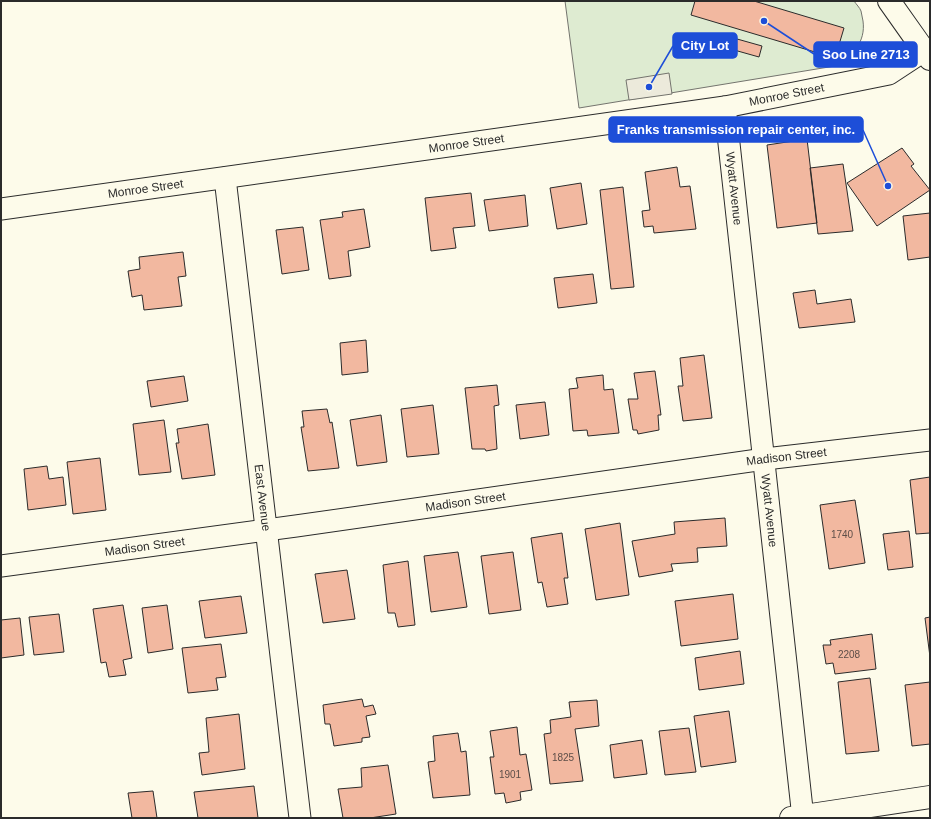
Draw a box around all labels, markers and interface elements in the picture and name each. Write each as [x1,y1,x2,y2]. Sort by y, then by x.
callout: City Lot [673,33,737,58]
text: City Lot [681,38,730,53]
callout: Soo Line 2713 [814,42,917,67]
text: Soo Line 2713 [822,47,910,62]
street label: Monroe Street [748,80,826,109]
callout: Franks transmission repair center, inc. [609,117,863,142]
text: Franks transmission repair center, inc. [617,122,855,137]
street label: Monroe Street [428,131,506,156]
street label: Wyatt Avenue [723,151,745,226]
street label: Monroe Street [107,176,185,201]
street label: Madison Street [745,445,828,469]
street label: East Avenue [252,464,273,532]
street label: Wyatt Avenue [758,473,780,548]
street label: Madison Street [425,489,507,514]
house number: 1740 [831,529,854,540]
street label: Madison Street [104,534,186,559]
house number: 2208 [838,649,861,660]
house number: 1825 [552,752,575,763]
house number: 1901 [499,769,522,780]

